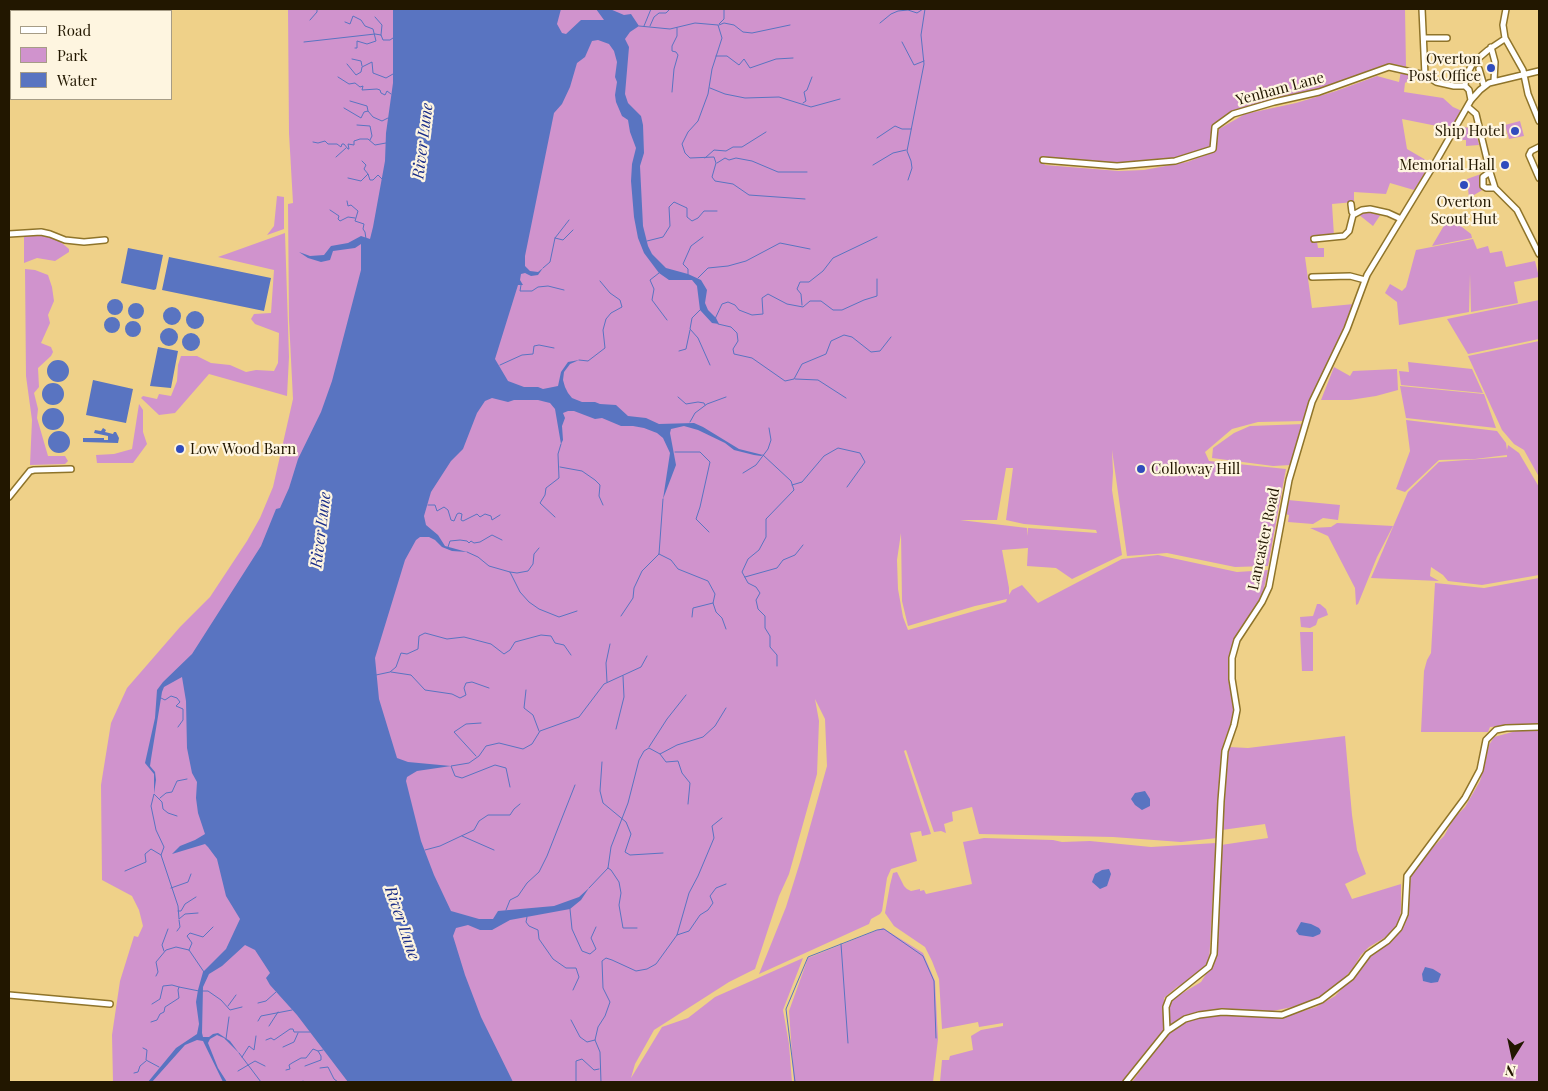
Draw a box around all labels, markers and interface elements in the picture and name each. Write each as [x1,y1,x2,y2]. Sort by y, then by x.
legend [10,10,172,100]
text: Road [57,20,91,40]
text: Park [57,45,88,65]
place label: Overton Post Office [1408,50,1481,85]
marker: Overton Post Office [1485,62,1497,74]
street label: Yenham Lane [1234,69,1326,109]
text: Water [57,70,97,90]
water label: River Lune [409,102,437,180]
place label: Ship Hotel [1435,122,1505,140]
marker: Ship Hotel [1509,125,1521,137]
place label: Memorial Hall [1399,156,1495,174]
marker: Memorial Hall [1499,159,1511,171]
marker: Overton Scout Hut [1458,179,1470,191]
place label: Overton Scout Hut [1431,193,1497,228]
place label: Low Wood Barn [190,440,296,458]
marker: Low Wood Barn [174,443,186,455]
place label: Colloway Hill [1151,460,1240,478]
marker: Colloway Hill [1135,463,1147,475]
street label: Lancaster Road [1244,486,1284,592]
water label: River Lune [307,491,335,569]
water label: River Lune [381,884,423,962]
north arrow [1488,1031,1538,1081]
text: N [1504,1061,1517,1081]

